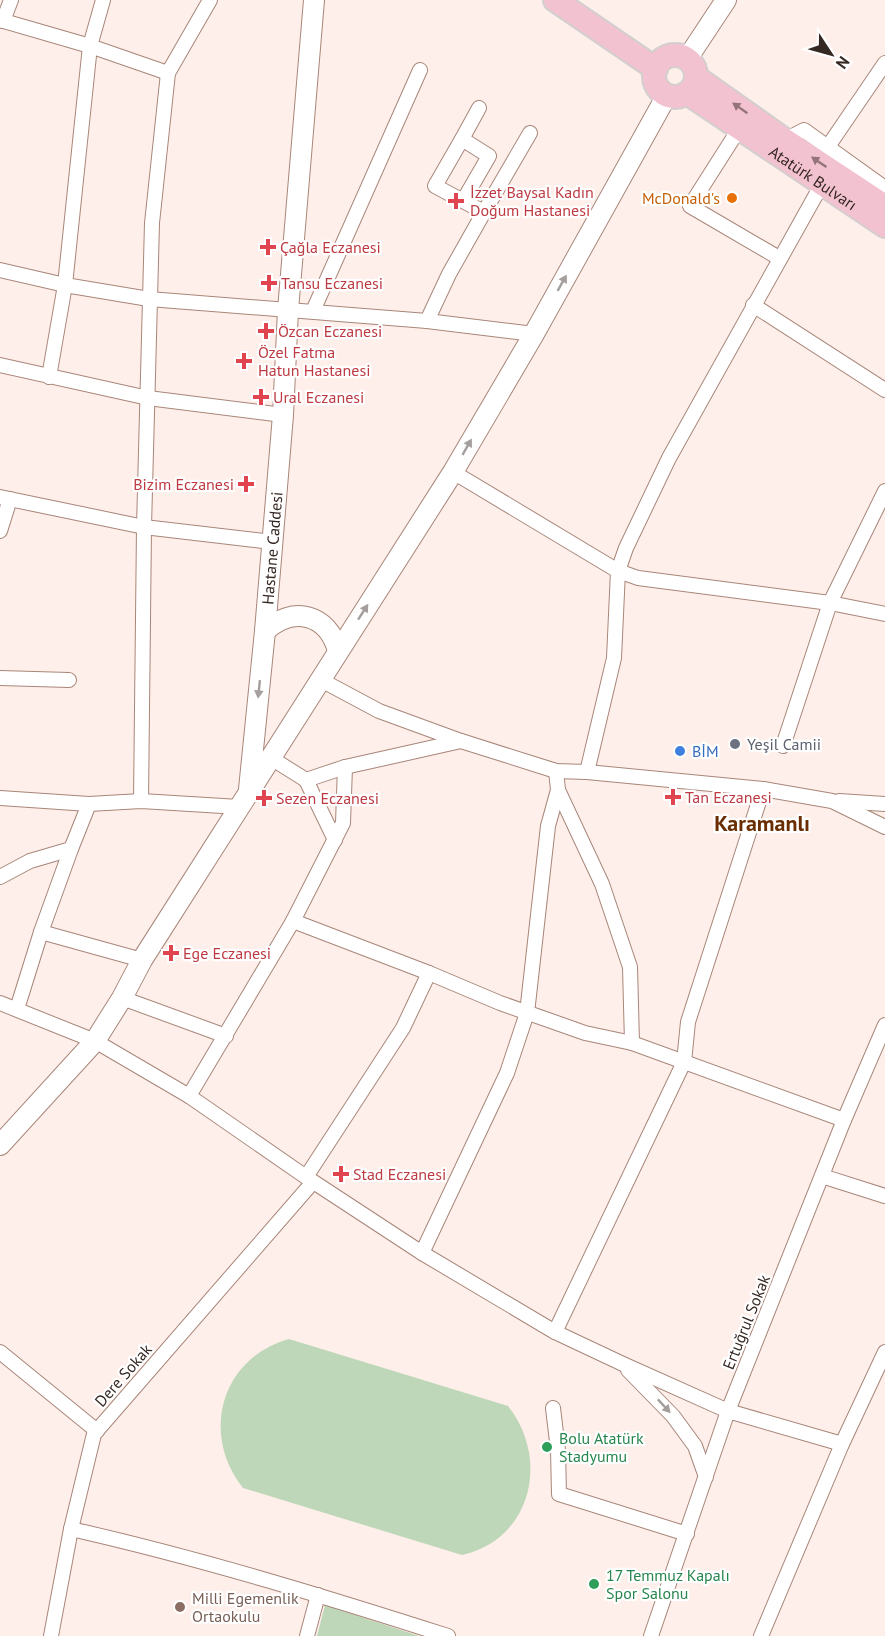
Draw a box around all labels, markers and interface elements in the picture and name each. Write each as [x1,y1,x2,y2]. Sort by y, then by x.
north arrow [801,24,861,84]
text: N [832,53,854,73]
one-way arrow [733,102,749,114]
street label: Atatürk Bulvarı [765,141,861,214]
one-way arrow [811,156,827,168]
place label: İzzet Baysal Kadın Doğum Hastanesi [470,182,594,220]
place label: McDonald's [642,188,720,208]
marker: McDonald's [725,191,739,205]
marker: İzzet Baysal Kadın Doğum Hastanesi [447,192,465,210]
place label: Çağla Eczanesi [280,237,381,257]
marker: Çağla Eczanesi [261,240,275,254]
place label: Tansu Eczanesi [281,273,383,293]
one-way arrow [557,274,567,291]
marker: Tansu Eczanesi [262,276,276,290]
place label: Özcan Eczanesi [278,321,382,341]
marker: Özcan Eczanesi [259,324,273,338]
place label: Özel Fatma Hatun Hastanesi [258,342,370,380]
marker: Özel Fatma Hatun Hastanesi [235,352,253,370]
place label: Ural Eczanesi [273,387,364,407]
marker: Ural Eczanesi [254,390,268,404]
one-way arrow [462,438,472,455]
place label: Bizim Eczanesi [133,474,234,494]
marker: Bizim Eczanesi [239,477,253,491]
street label: Hastane Caddesi [257,491,287,605]
one-way arrow [357,604,368,620]
one-way arrow [254,680,264,699]
place label: Yeşil Camii [747,734,821,754]
marker: Yeşil Camii [728,737,742,751]
place label: BİM [692,741,719,761]
marker: BİM [673,744,687,758]
place label: Tan Eczanesi [685,787,772,807]
place label: Sezen Eczanesi [276,788,379,808]
marker: Tan Eczanesi [666,790,680,804]
marker: Sezen Eczanesi [257,791,271,805]
district label: Karamanlı [714,809,810,837]
place label: Ege Eczanesi [183,943,271,963]
marker: Ege Eczanesi [164,946,178,960]
place label: Stad Eczanesi [353,1164,446,1184]
marker: Stad Eczanesi [334,1167,348,1181]
street label: Ertuğrul Sokak [718,1271,774,1372]
street label: Dere Sokak [90,1339,156,1411]
one-way arrow [656,1399,670,1413]
place label: Bolu Atatürk Stadyumu [559,1428,644,1466]
marker: Bolu Atatürk Stadyumu [540,1440,554,1454]
place label: 17 Temmuz Kapalı Spor Salonu [606,1565,730,1603]
marker: 17 Temmuz Kapalı Spor Salonu [587,1577,601,1591]
place label: Milli Egemenlik Ortaokulu [192,1588,299,1626]
marker: Milli Egemenlik Ortaokulu [173,1600,187,1614]

